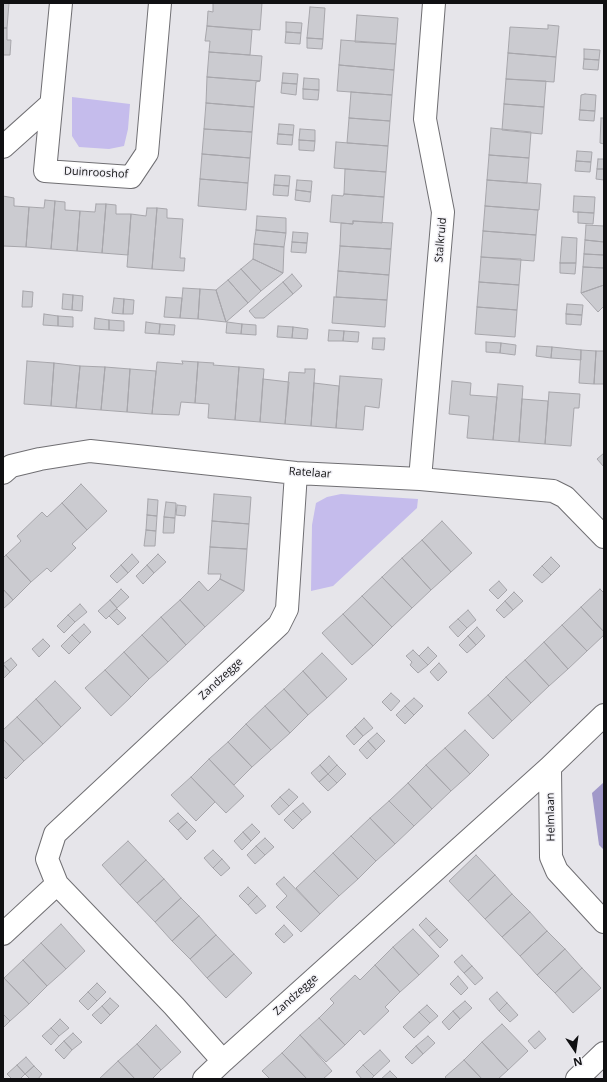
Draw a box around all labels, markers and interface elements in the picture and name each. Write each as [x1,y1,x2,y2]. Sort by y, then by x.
street label: Duinrooshof [64,165,128,181]
street label: Stalkruid [432,217,450,263]
street label: Ratelaar [288,465,332,481]
street label: Zandzegge [196,655,246,703]
street label: Helmlaan [544,792,558,842]
street label: Zandzegge [271,972,321,1018]
north arrow [555,1030,595,1070]
text: N [572,1054,584,1070]

